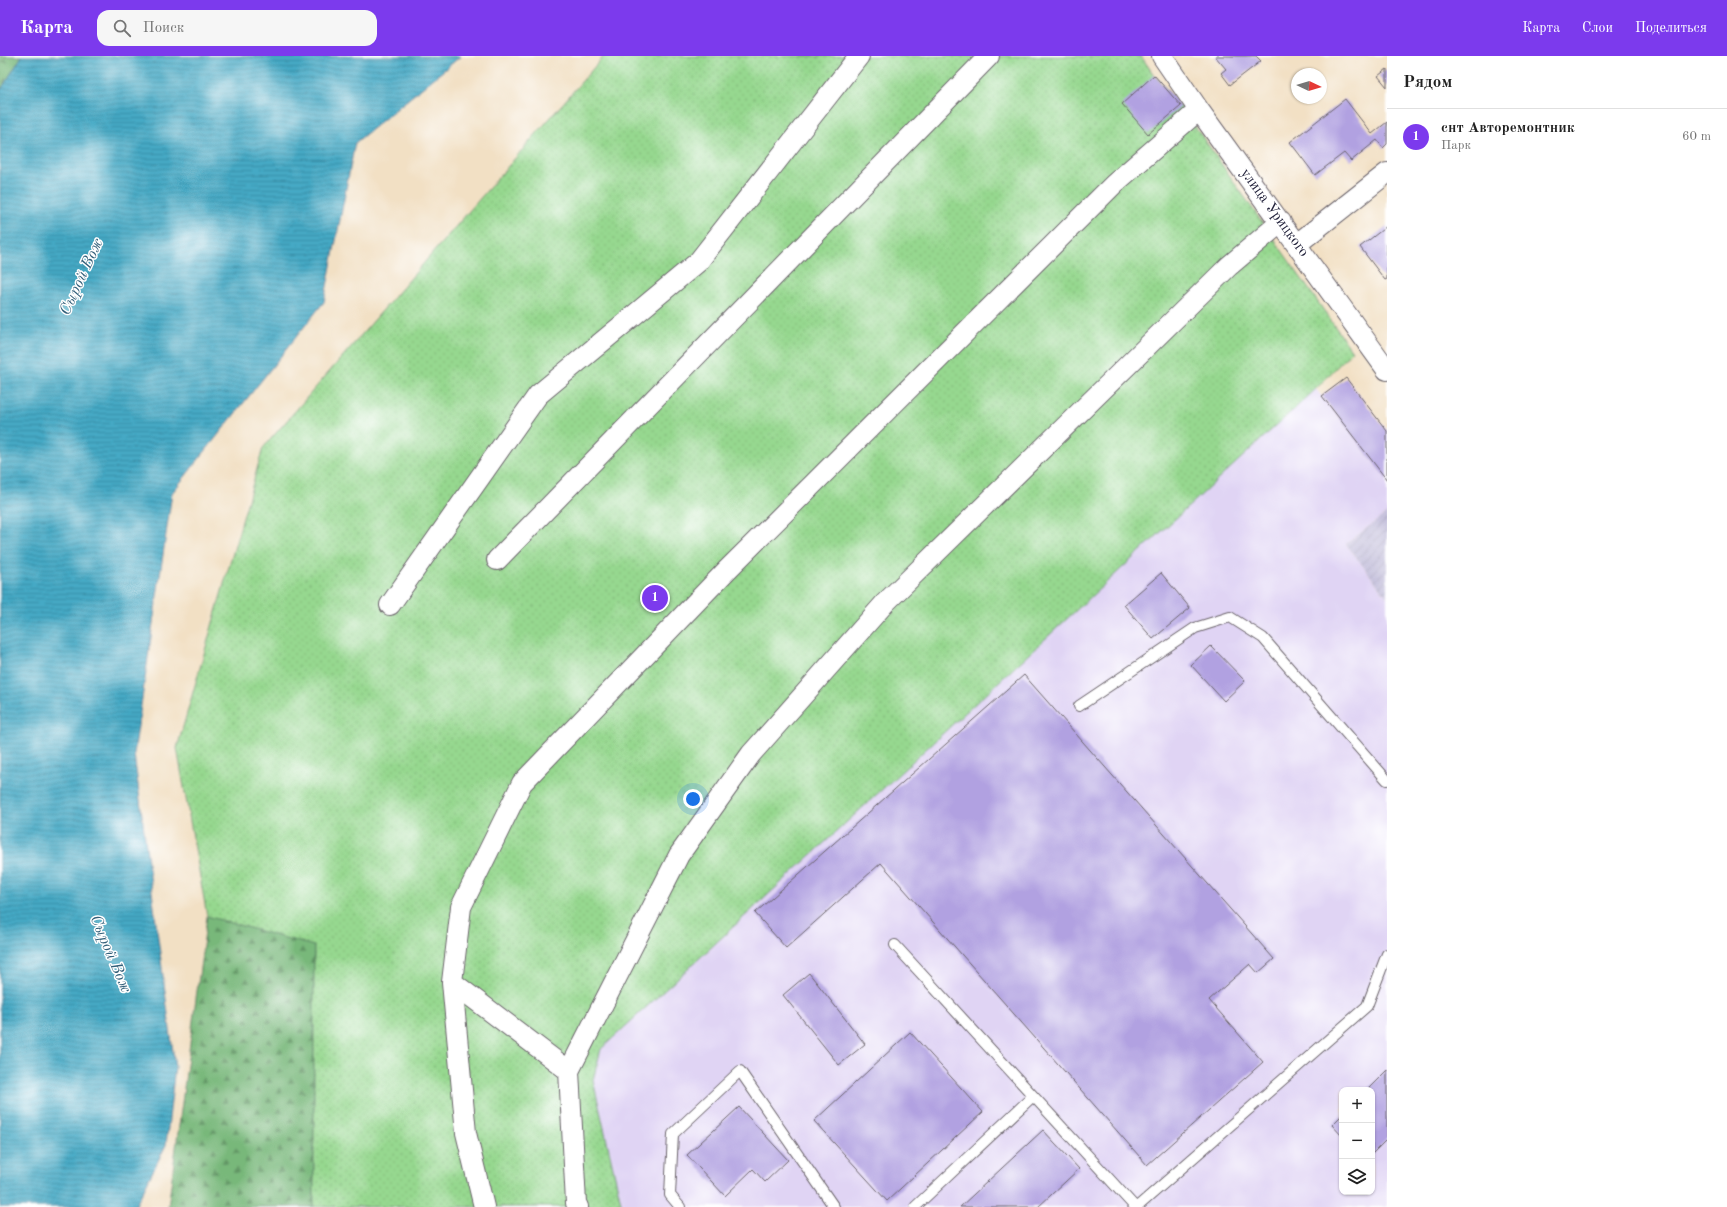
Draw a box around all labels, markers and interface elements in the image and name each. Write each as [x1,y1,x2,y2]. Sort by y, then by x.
search box [97,10,377,46]
icon: search [111,17,133,39]
text: Карта [20,19,73,38]
text: Поиск [143,21,184,36]
text: Карта [1522,21,1560,35]
text: Слои [1582,21,1613,35]
text: Поделиться [1635,21,1707,35]
north arrow [1291,68,1327,104]
text: Рядом [1403,74,1452,91]
text: снт Авторемонтник [1441,121,1575,136]
text: 1 [1412,130,1420,143]
text: 60 m [1682,130,1711,143]
text: Парк [1441,139,1471,152]
street label: улица Урицкого [1237,166,1311,260]
water label: Сырой Вож [57,236,107,318]
pin: 1 [642,583,668,613]
your location [683,789,703,809]
water label: Сырой Вож [86,913,134,995]
map controls [1339,1087,1375,1195]
button: + [1339,1087,1375,1123]
button: − [1339,1123,1375,1159]
button: layers [1339,1159,1375,1195]

